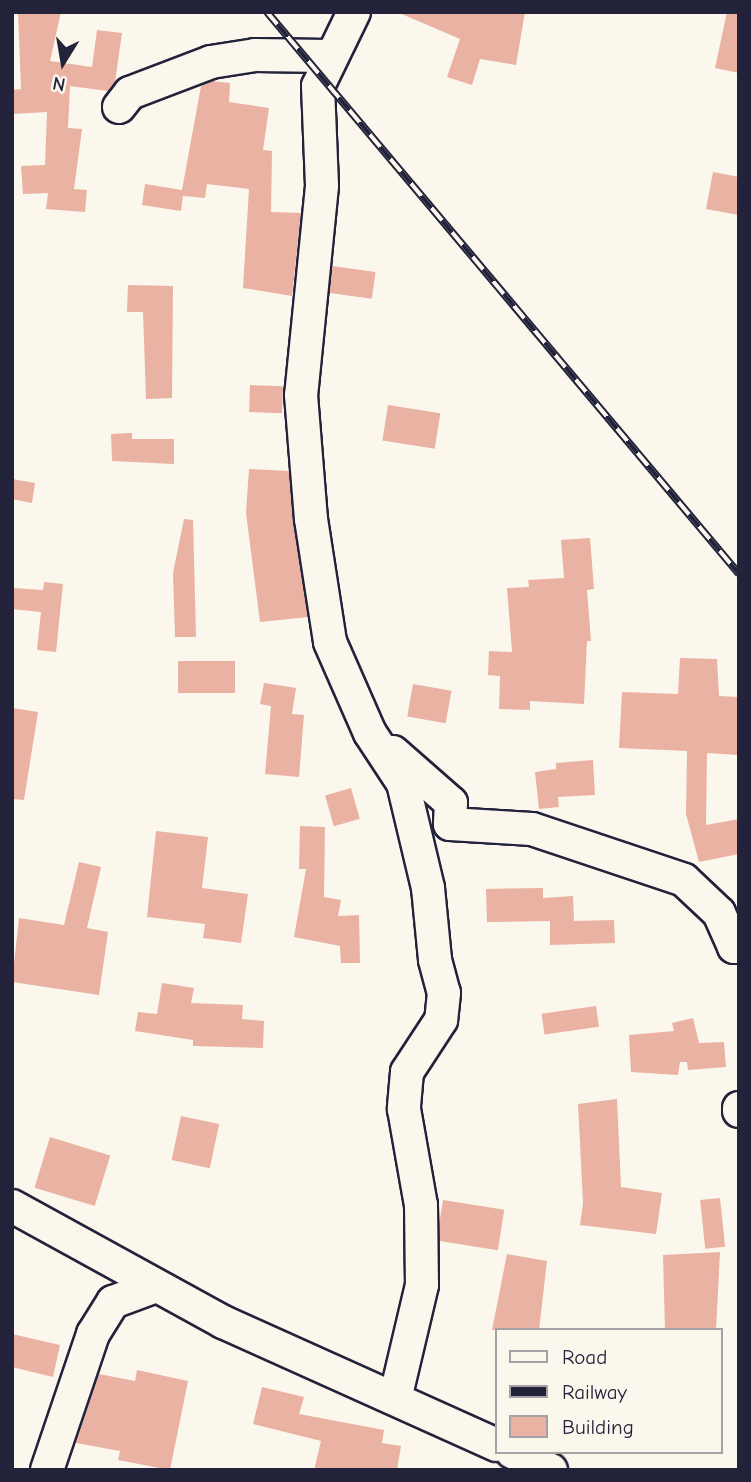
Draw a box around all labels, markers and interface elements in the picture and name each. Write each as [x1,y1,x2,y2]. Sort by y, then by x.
north arrow [28,28,98,98]
text: N [51,72,67,96]
legend [496,1328,723,1454]
text: Road [562,1345,607,1369]
text: Railway [562,1380,627,1404]
text: Building [562,1415,634,1439]

